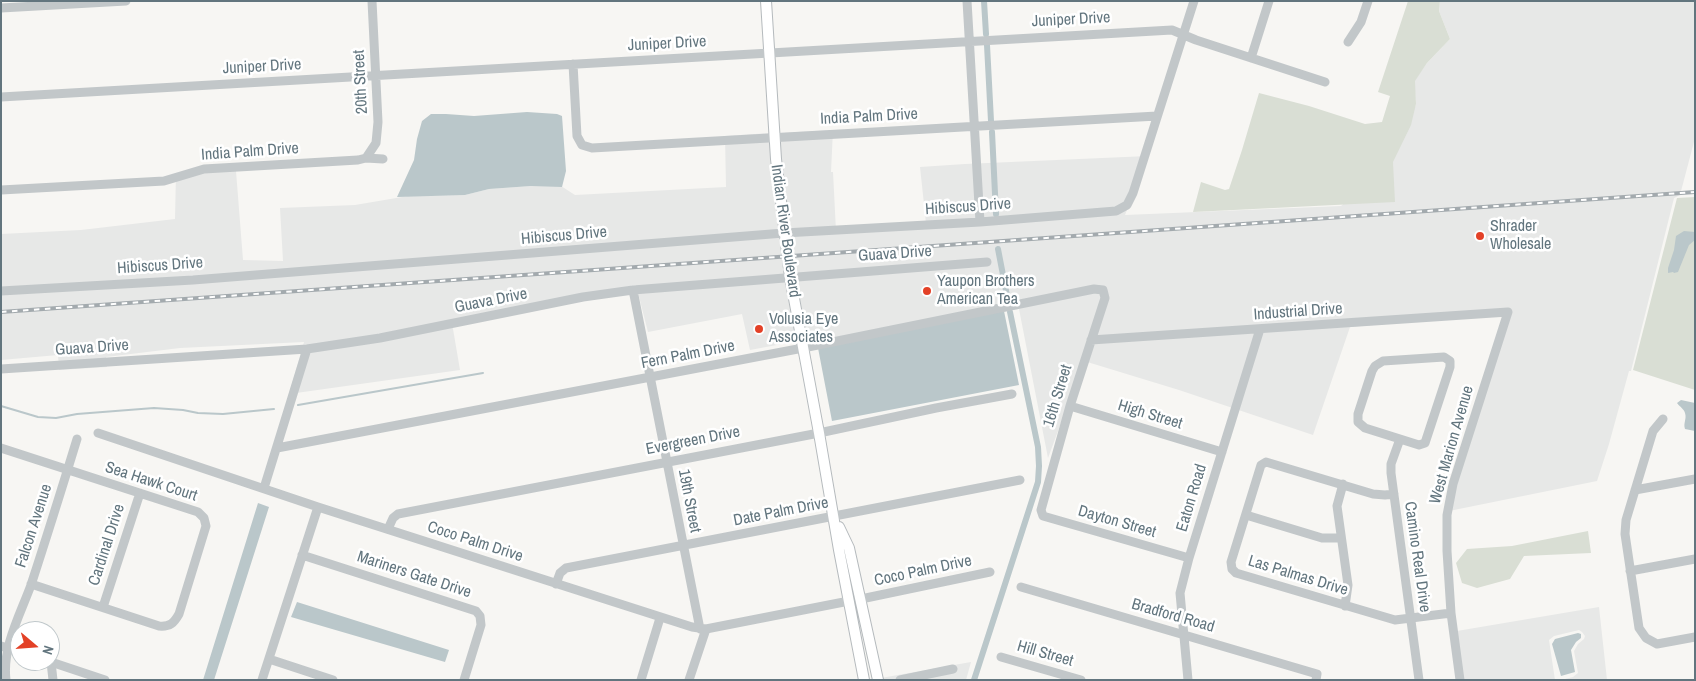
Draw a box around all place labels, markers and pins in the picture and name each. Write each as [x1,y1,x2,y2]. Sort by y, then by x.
place label: Shrader Wholesale [1490,217,1551,255]
marker: Shrader Wholesale [1474,230,1486,242]
place label: Yaupon Brothers American Tea [937,272,1035,310]
marker: Yaupon Brothers American Tea [921,285,933,297]
place label: Volusia Eye Associates [769,310,838,348]
marker: Volusia Eye Associates [753,323,765,335]

